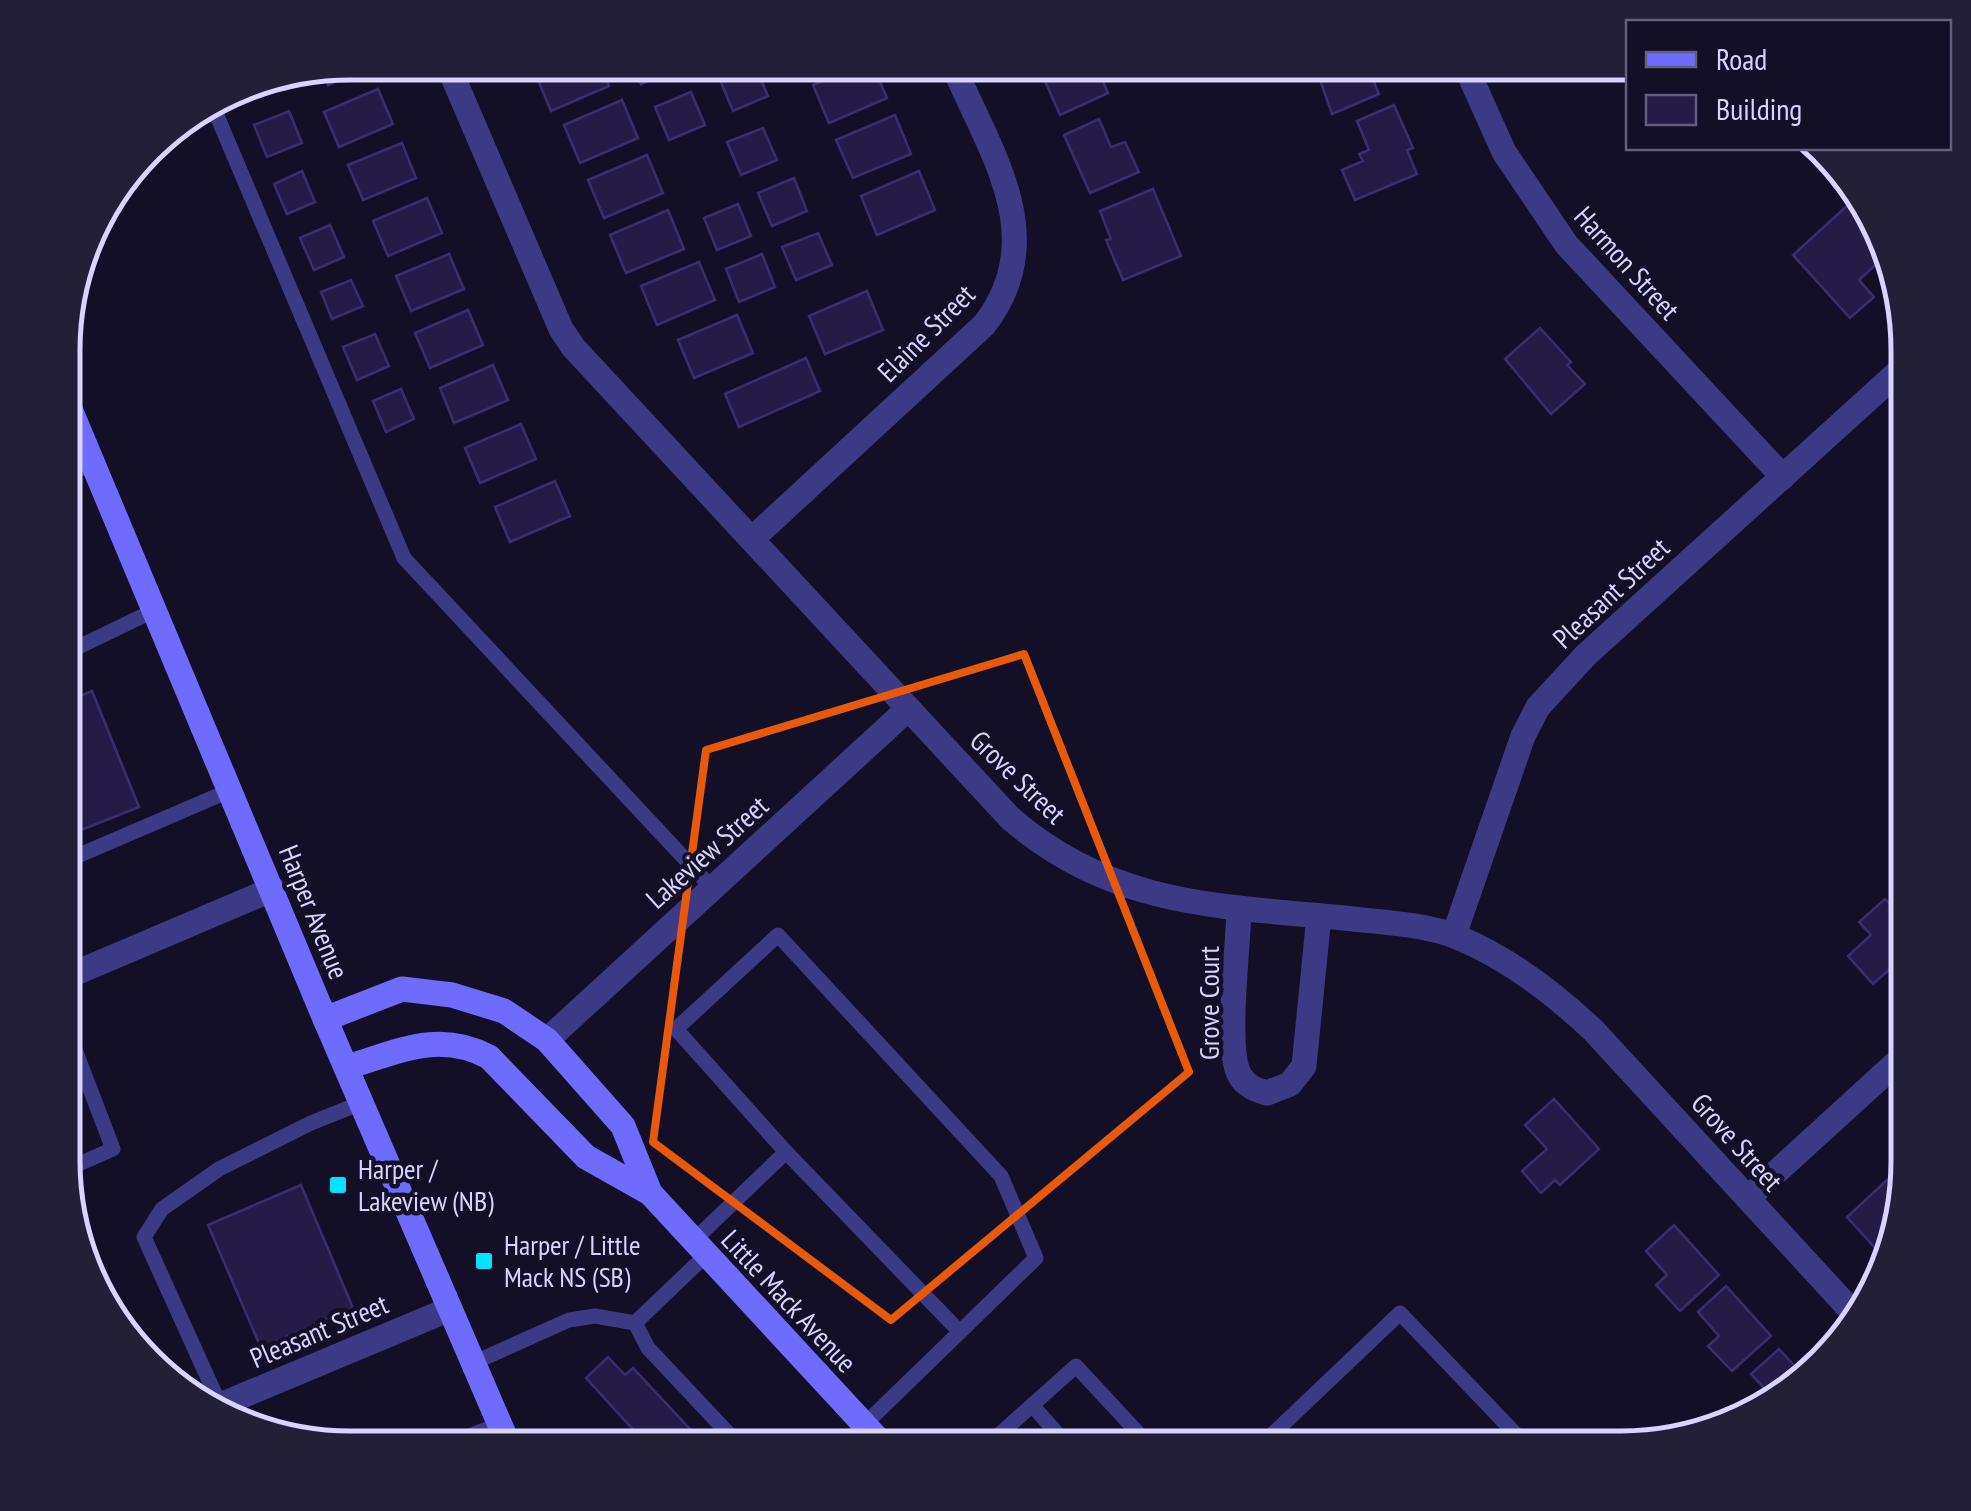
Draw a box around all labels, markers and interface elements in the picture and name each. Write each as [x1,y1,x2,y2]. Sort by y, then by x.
legend [1626,20,1951,150]
text: Road [1716,39,1767,78]
text: Building [1716,89,1802,128]
street label: Harmon Street [1567,198,1688,327]
street label: Elaine Street [869,276,983,389]
street label: Pleasant Street [1544,529,1677,656]
street label: Grove Street [962,722,1074,832]
street label: Lakeview Street [638,787,776,916]
street label: Harper Avenue [271,839,358,984]
street label: Grove Court [1190,946,1227,1060]
street label: Grove Street [1684,1085,1791,1199]
place label: Harper / Lakeview (NB) [358,1150,494,1219]
marker: Harper / Lakeview (NB) [327,1174,349,1196]
street label: Little Mack Avenue [714,1221,865,1380]
place label: Harper / Little Mack NS (SB) [504,1226,641,1295]
marker: Harper / Little Mack NS (SB) [473,1250,495,1272]
street label: Pleasant Street [244,1285,394,1376]

